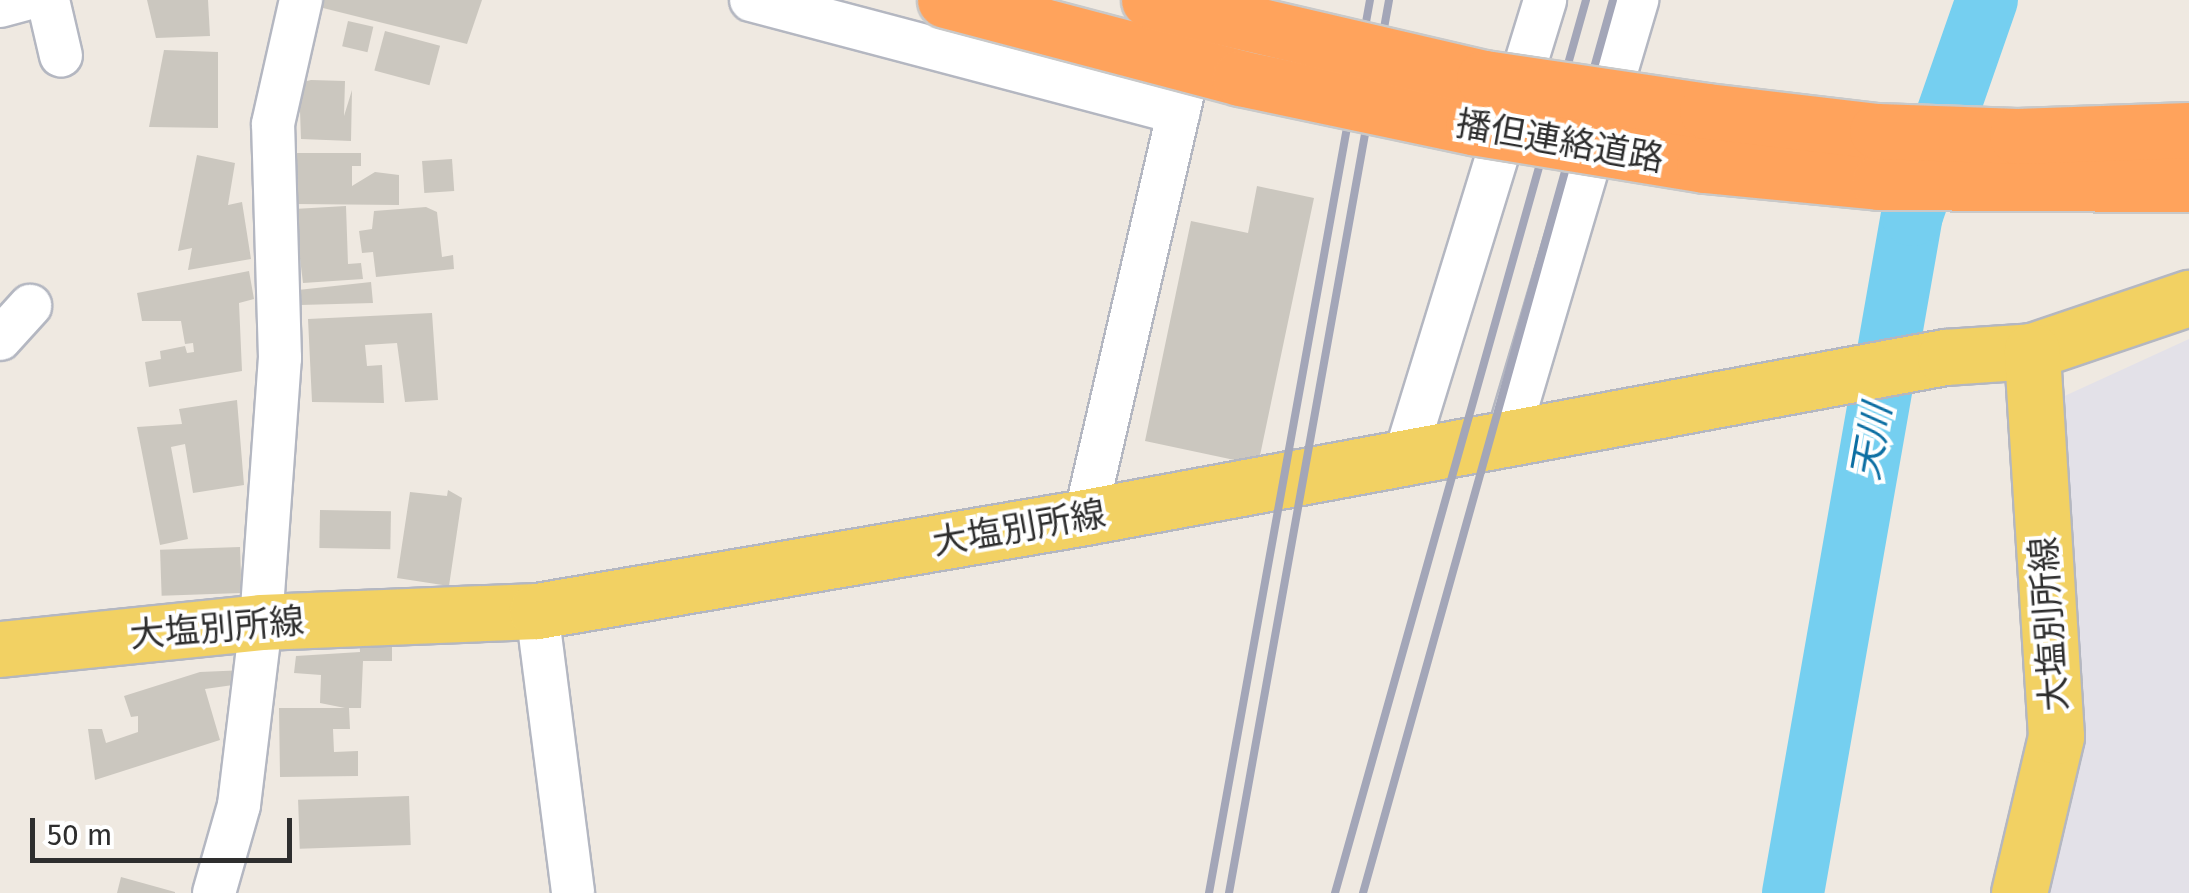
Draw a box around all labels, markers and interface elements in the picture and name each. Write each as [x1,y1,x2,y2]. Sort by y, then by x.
street label: 播但連絡道路 [1453,102,1667,180]
water label: 天川 [1843,401,1901,483]
street label: 大塩別所線 [929,492,1109,564]
street label: 大塩別所線 [2022,535,2076,713]
street label: 大塩別所線 [128,599,306,657]
scale bar [35,798,298,860]
text: 50 m [47,817,112,853]

